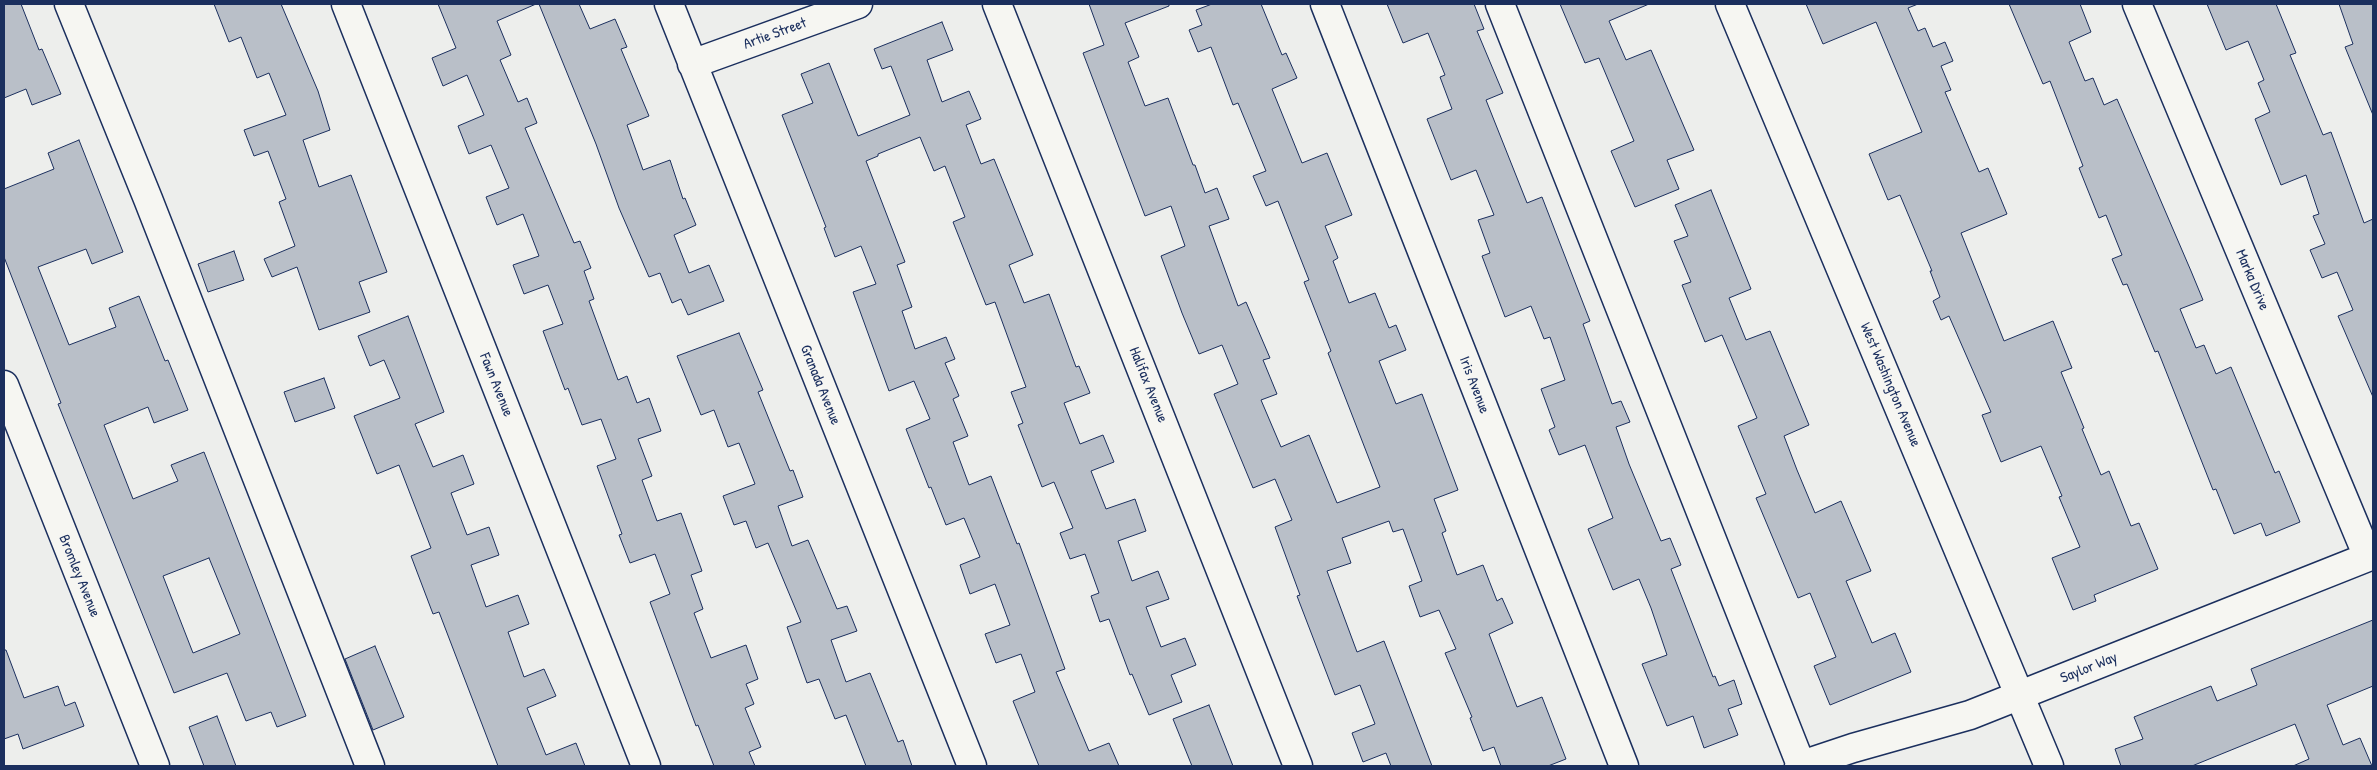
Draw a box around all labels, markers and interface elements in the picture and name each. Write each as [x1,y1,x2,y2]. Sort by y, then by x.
street label: Artie Street [741,14,809,54]
street label: Marka Drive [2231,247,2273,313]
street label: West Washington Avenue [1856,320,1924,450]
street label: Granada Avenue [796,342,844,428]
street label: Halifax Avenue [1125,345,1171,425]
street label: Fawn Avenue [475,351,517,419]
street label: Iris Avenue [1455,354,1493,416]
street label: Bromley Avenue [54,532,104,620]
street label: Saylor Way [2058,648,2120,688]

